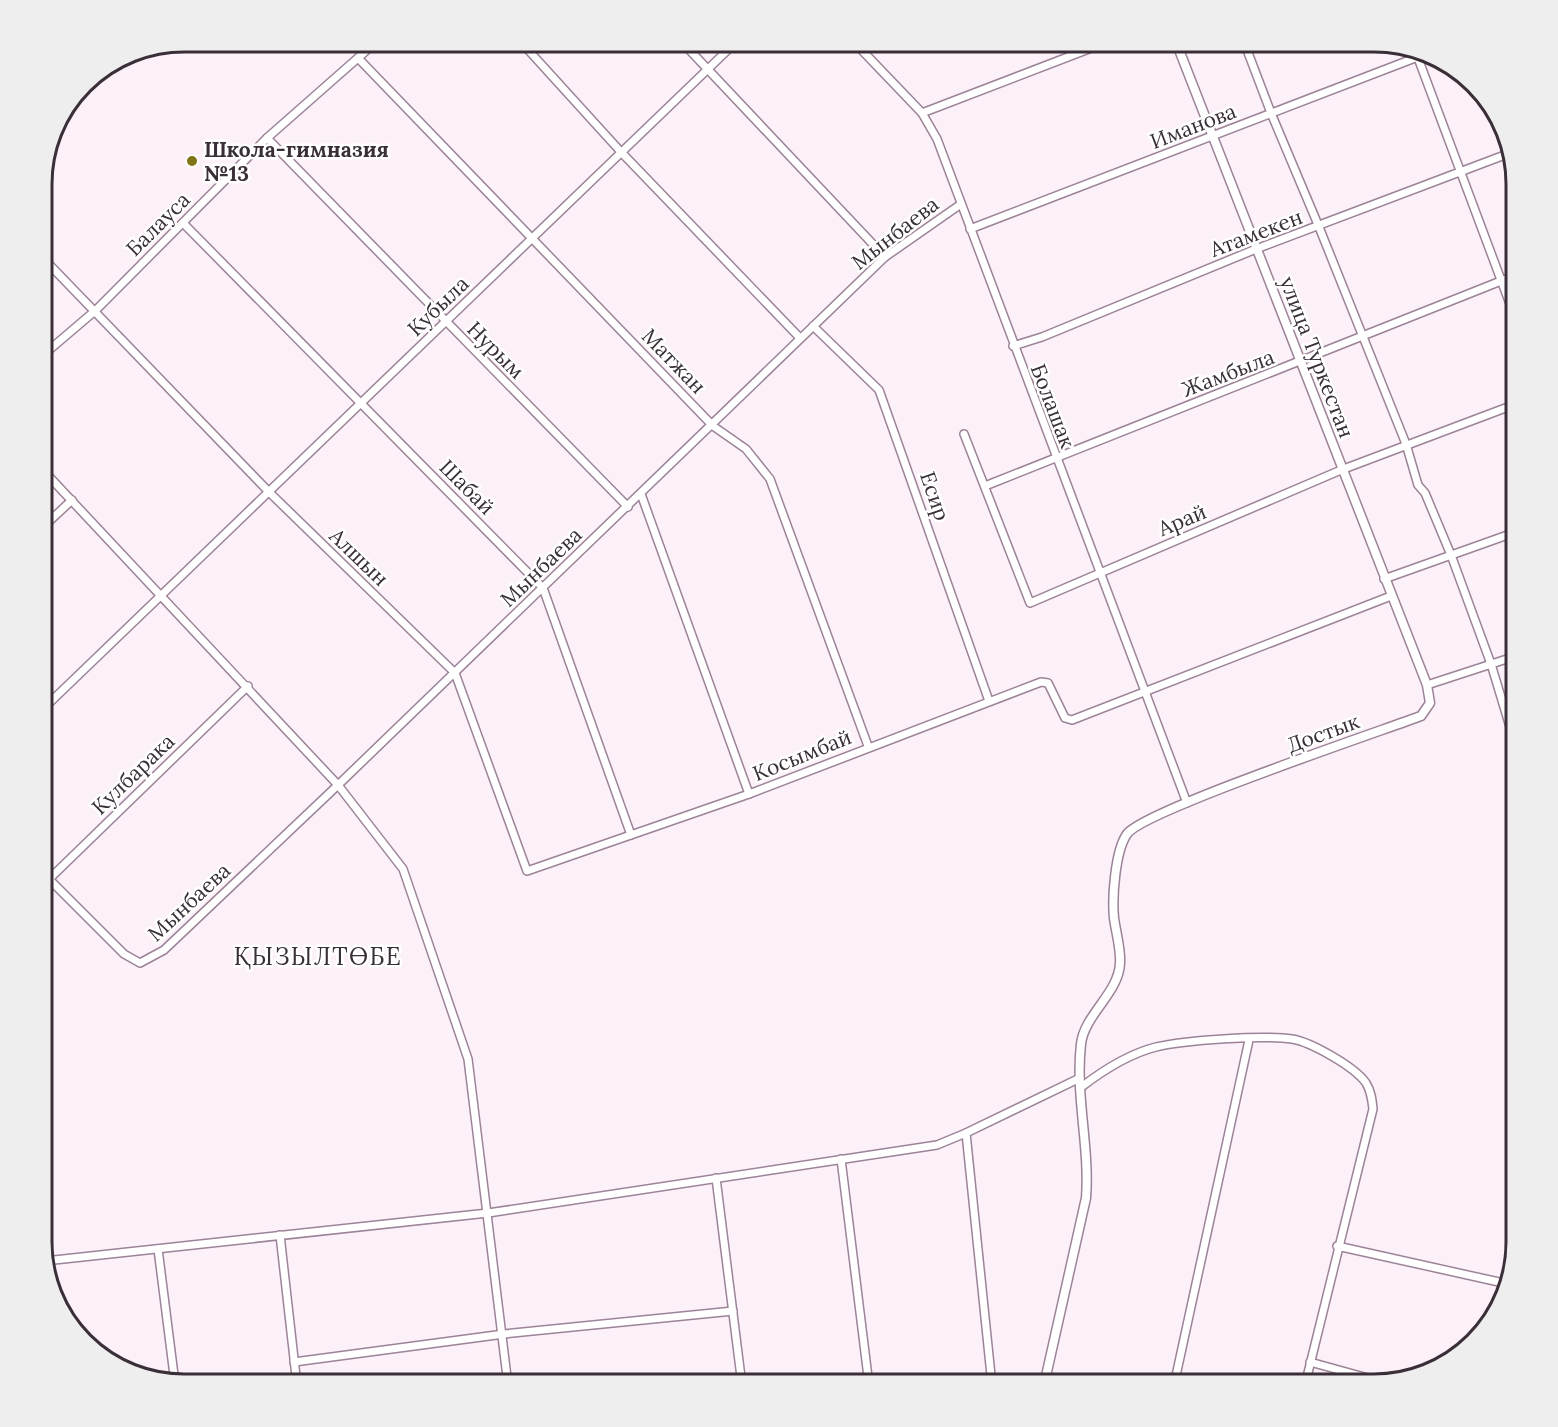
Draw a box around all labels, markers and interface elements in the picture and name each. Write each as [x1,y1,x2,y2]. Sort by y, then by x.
street label: Иманова [1146,97,1240,155]
place label: Школа-гимназия №13 [204,136,389,187]
marker: Школа-гимназия №13 [185,154,199,168]
street label: Балауса [120,186,196,262]
street label: Мынбаева [846,190,944,275]
street label: Атамекен [1205,203,1306,263]
street label: Кубыла [402,270,475,342]
street label: улица Туркестан [1274,272,1360,442]
street label: Нурым [461,315,531,385]
street label: Матжан [636,323,712,399]
street label: Жамбыла [1178,343,1278,403]
street label: Болашак [1025,360,1082,453]
street label: Шабай [434,454,500,520]
street label: Есир [914,468,956,524]
street label: Арай [1153,498,1210,543]
street label: Мынбаева [494,521,588,613]
street label: Алшын [323,522,394,592]
street label: Достык [1283,707,1364,759]
street label: Косымбай [749,723,855,787]
street label: Кулбарака [86,728,180,820]
street label: Мынбаева [142,857,236,947]
district label: ҚЫЗЫЛТӨБЕ [234,941,402,972]

